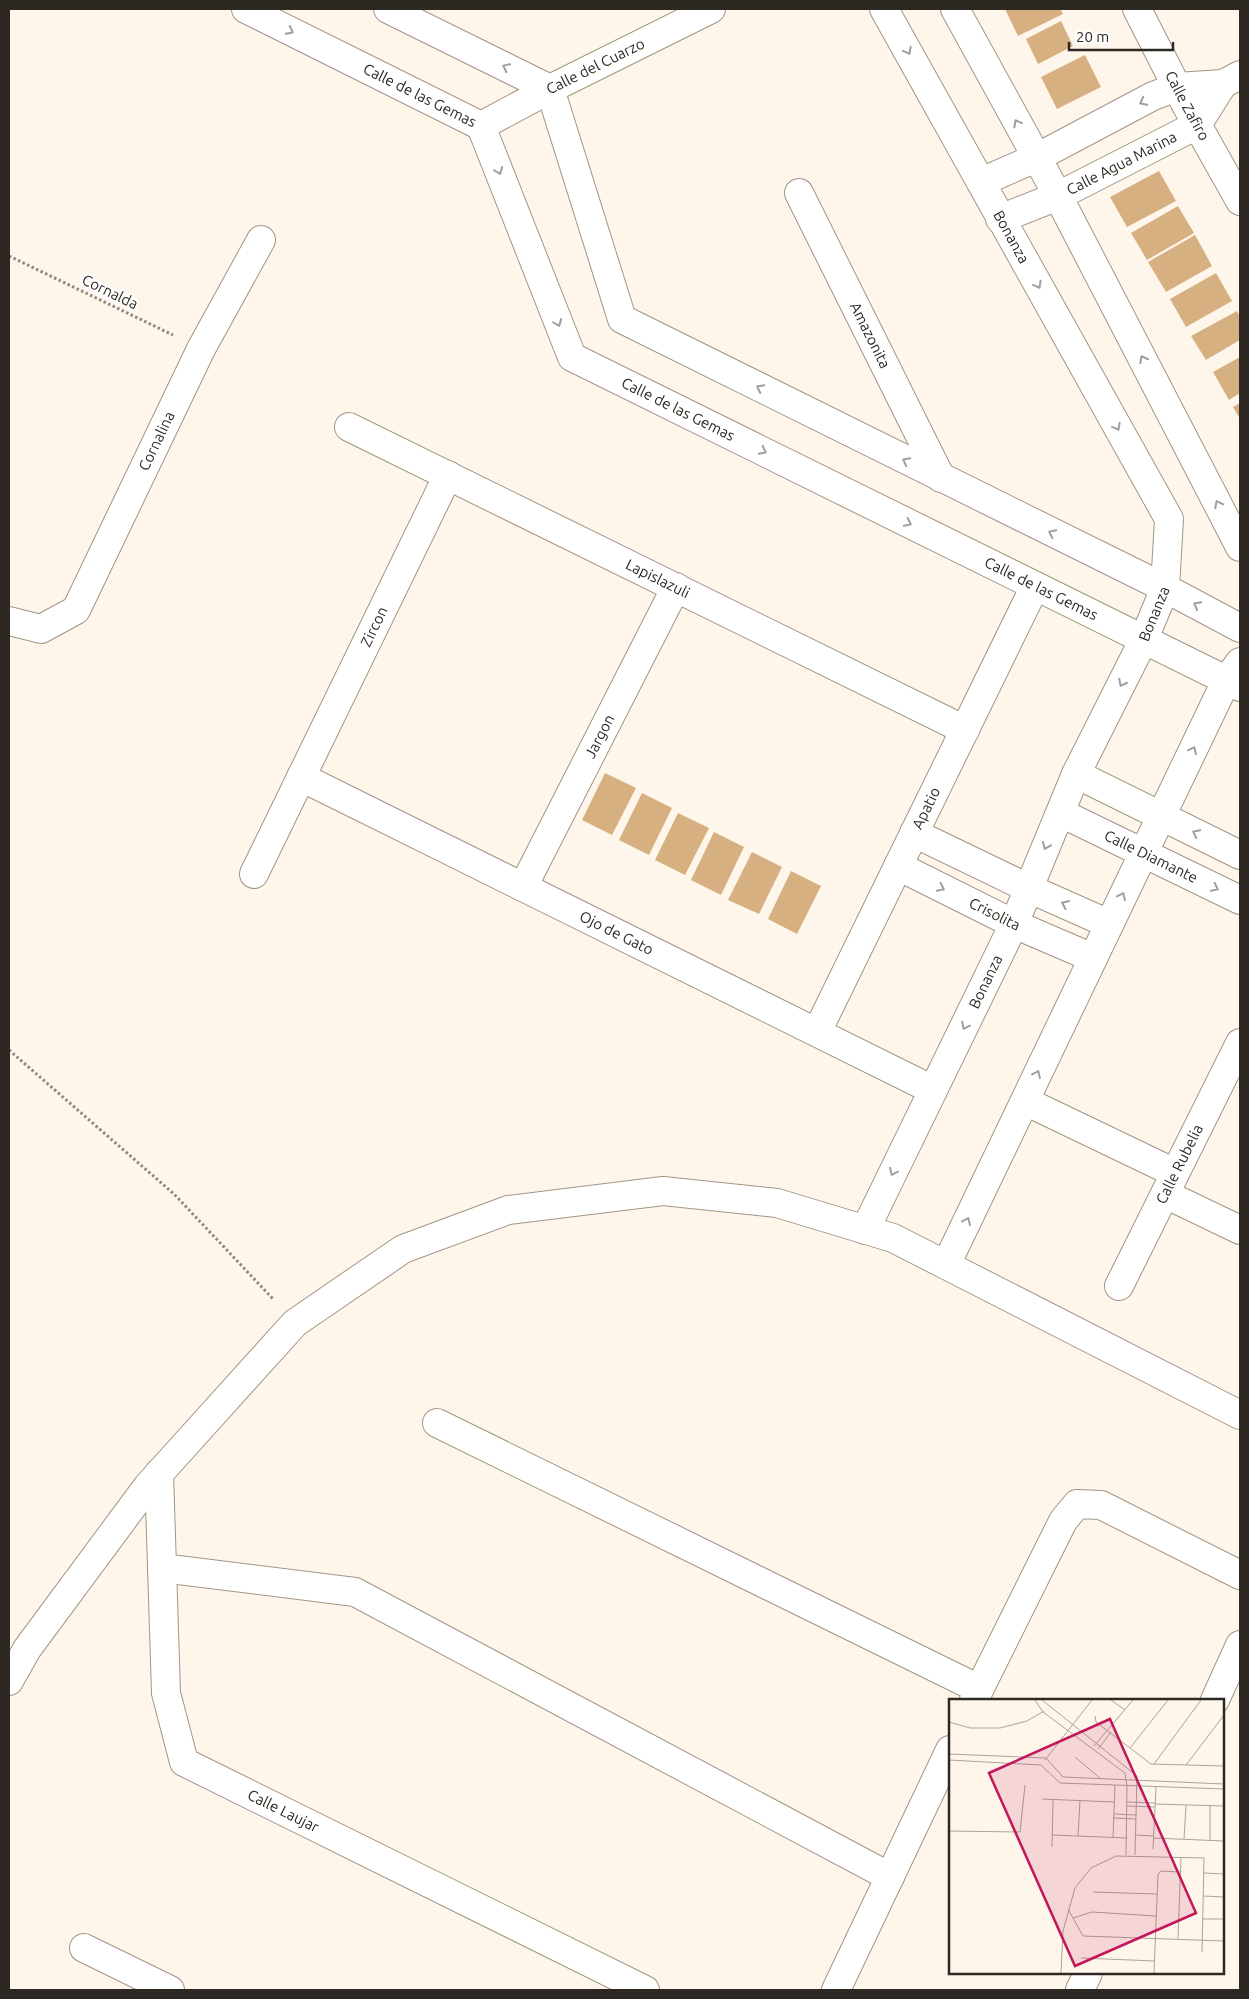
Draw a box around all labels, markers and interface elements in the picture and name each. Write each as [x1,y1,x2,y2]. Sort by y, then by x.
scale bar [1069,20,1173,52]
one-way arrow [285,24,294,35]
text: 20 m [1076,28,1109,45]
street label: Calle del Cuarzo [543,34,647,98]
one-way arrow [902,46,912,55]
street label: Calle de las Gemas [361,60,479,130]
one-way arrow [502,63,511,74]
street label: Calle Zafiro [1162,68,1213,143]
one-way arrow [1139,96,1148,106]
one-way arrow [1013,120,1023,129]
street label: Calle Agua Marina [1064,128,1179,198]
one-way arrow [493,167,503,175]
street label: Bonanza [990,207,1033,266]
street label: Cornalda [79,271,141,312]
one-way arrow [1031,280,1041,289]
street label: Amazonita [847,299,894,371]
one-way arrow [552,318,562,327]
one-way arrow [1139,356,1149,365]
street label: Calle de las Gemas [619,374,738,444]
one-way arrow [757,385,766,395]
street label: Cornalina [135,408,178,473]
one-way arrow [1111,422,1121,431]
one-way arrow [758,445,767,455]
one-way arrow [902,457,911,467]
one-way arrow [1214,500,1224,509]
one-way arrow [903,517,912,527]
one-way arrow [1048,529,1057,539]
street label: Calle de las Gemas [982,553,1101,623]
street label: Lapislazuli [623,556,693,601]
street label: Bonanza [1135,584,1173,644]
one-way arrow [1193,601,1202,611]
street label: Zircon [357,604,391,649]
one-way arrow [1118,678,1128,687]
street label: Jargon [581,712,618,761]
one-way arrow [1187,746,1197,755]
street label: Apatio [908,784,943,832]
street label: Calle Diamante [1102,826,1201,886]
one-way arrow [1193,829,1202,839]
one-way arrow [1042,841,1053,850]
one-way arrow [1210,881,1219,892]
one-way arrow [936,882,945,892]
one-way arrow [1116,892,1126,901]
street label: Crisolita [966,894,1023,934]
one-way arrow [1061,901,1070,911]
street label: Ojo de Gato [577,907,656,958]
street label: Bonanza [965,952,1006,1011]
one-way arrow [960,1021,971,1030]
one-way arrow [1031,1071,1041,1080]
street label: Calle Rubelia [1152,1121,1206,1207]
one-way arrow [889,1167,899,1176]
one-way arrow [961,1217,972,1226]
inset map [949,1699,1224,1974]
street label: Calle Laujar [245,1786,322,1836]

